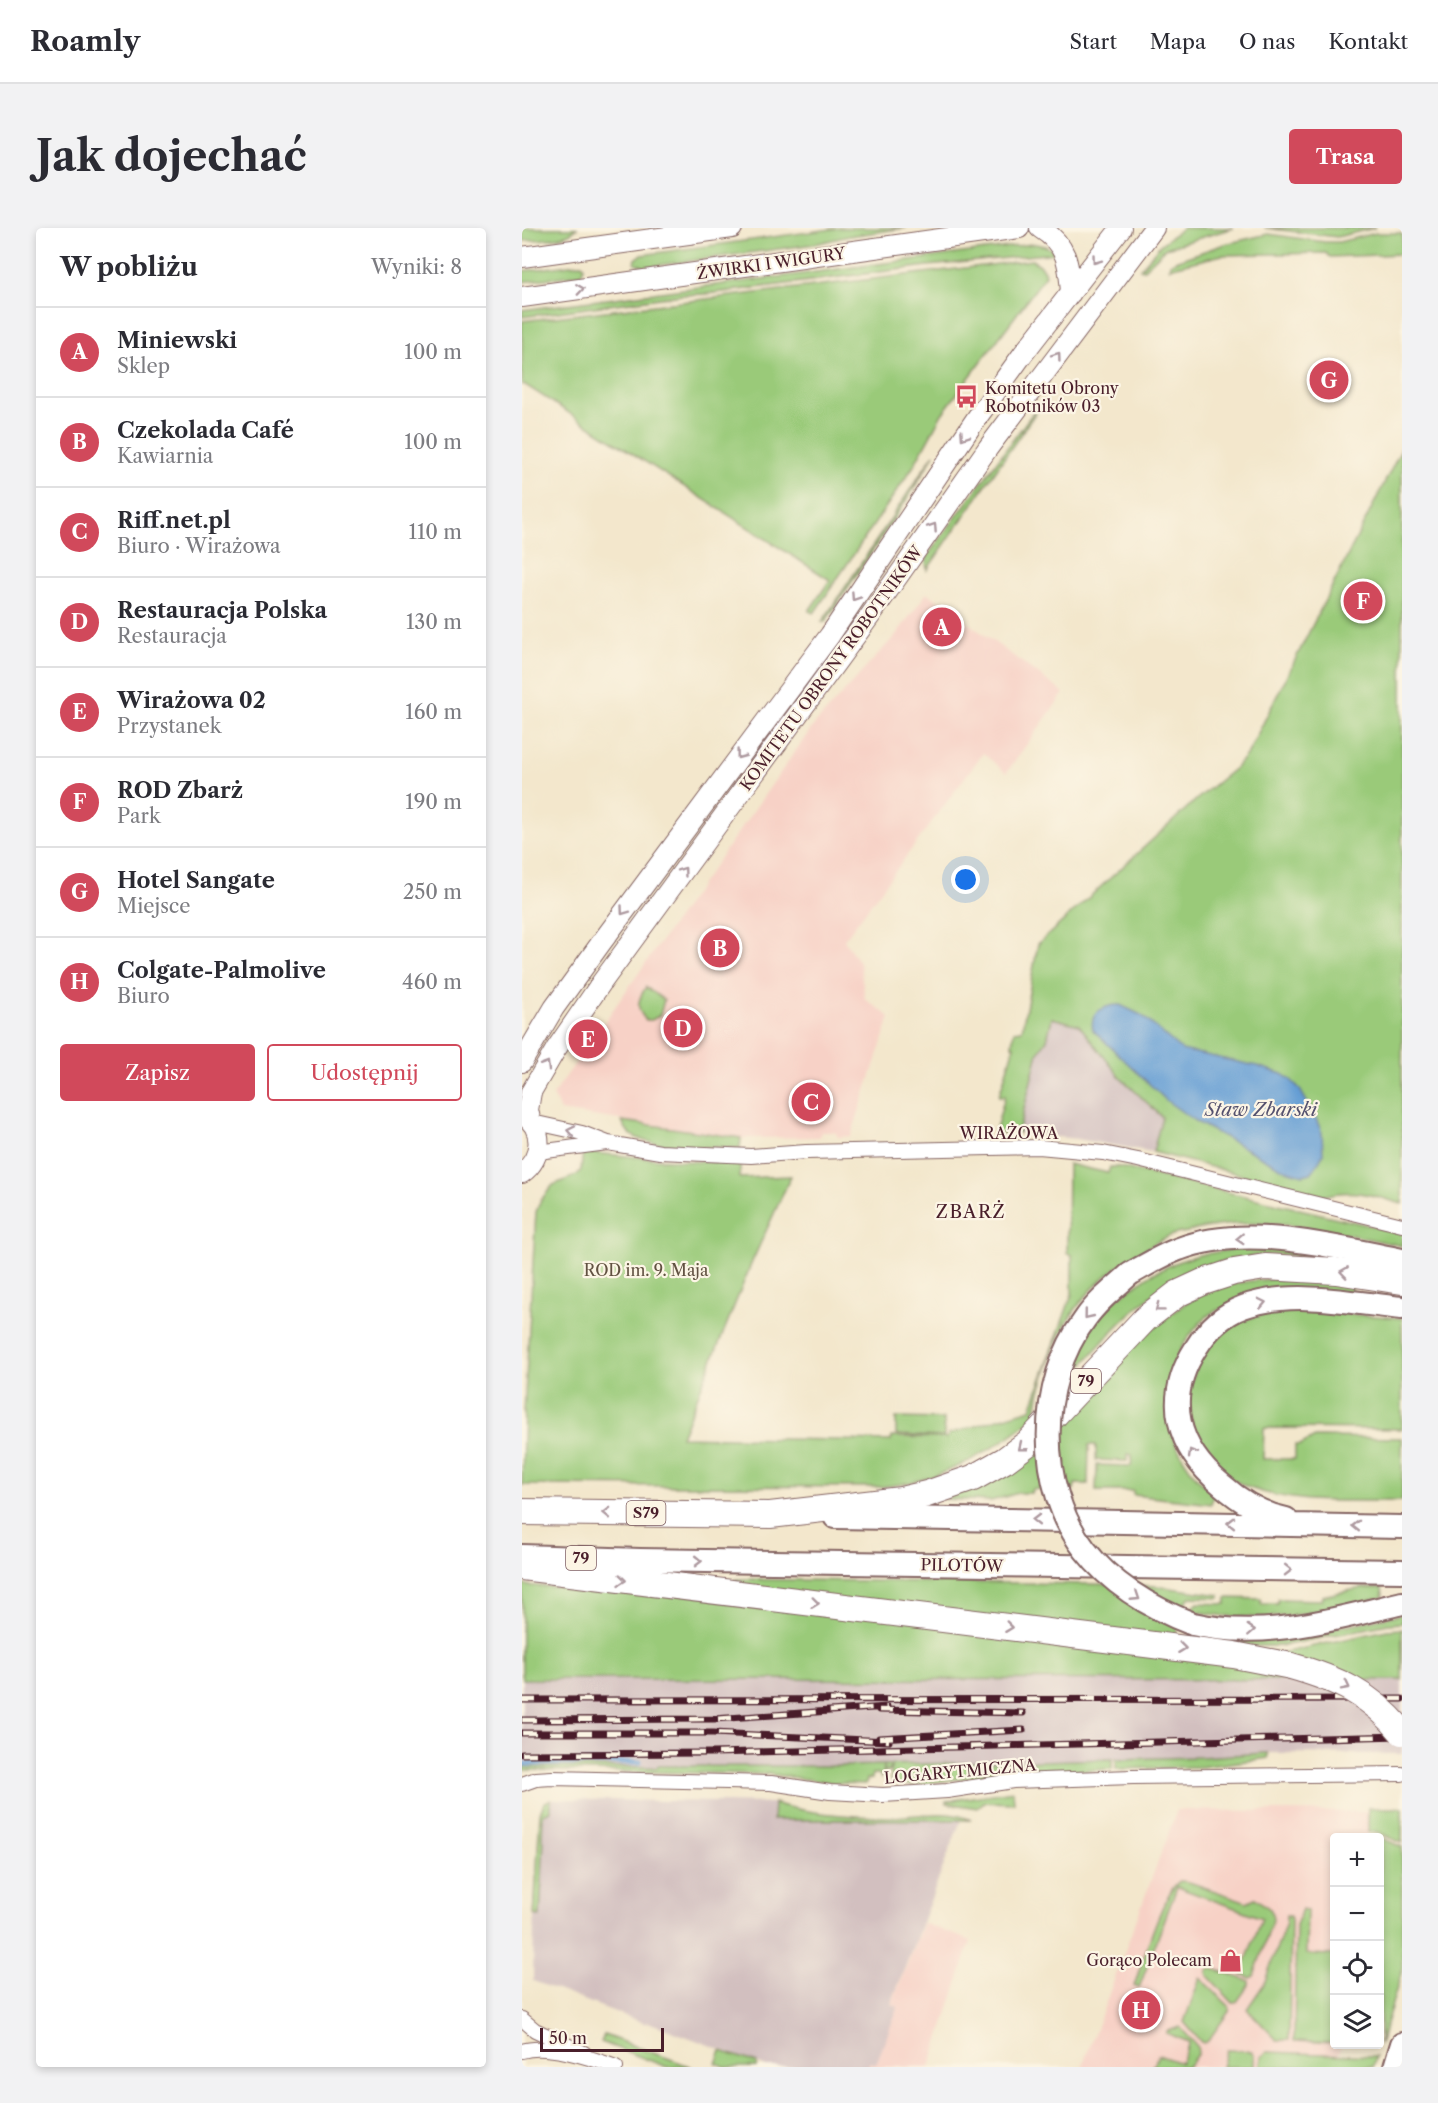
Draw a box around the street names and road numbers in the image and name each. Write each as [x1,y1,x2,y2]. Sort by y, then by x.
street label: ŻWIRKI I WIGURY [696,243,847,283]
street label: KOMITETU OBRONY ROBOTNIKÓW [735,541,927,794]
street label: WIRAŻOWA [959,1123,1060,1143]
road number: 79 [1071,1369,1101,1393]
road number: S79 [626,1501,666,1525]
road number: 79 [566,1546,596,1570]
street label: PILOTÓW [921,1554,1004,1576]
street label: LOGARYTMICZNA [883,1754,1038,1788]

